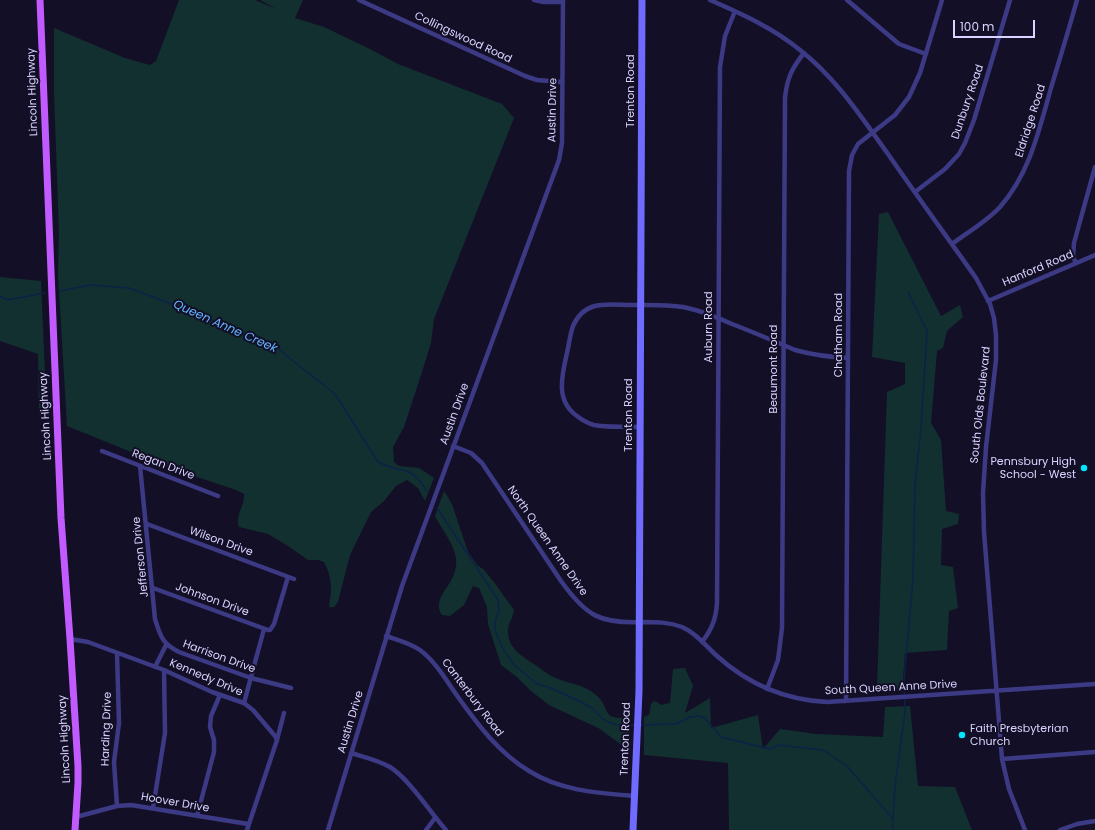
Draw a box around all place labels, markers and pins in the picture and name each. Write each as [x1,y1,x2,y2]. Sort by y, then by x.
place label: Pennsbury High School - West [990,455,1076,481]
marker: Pennsbury High School - West [1079,463,1089,473]
place label: Faith Presbyterian Church [970,722,1068,748]
marker: Faith Presbyterian Church [957,730,967,740]

